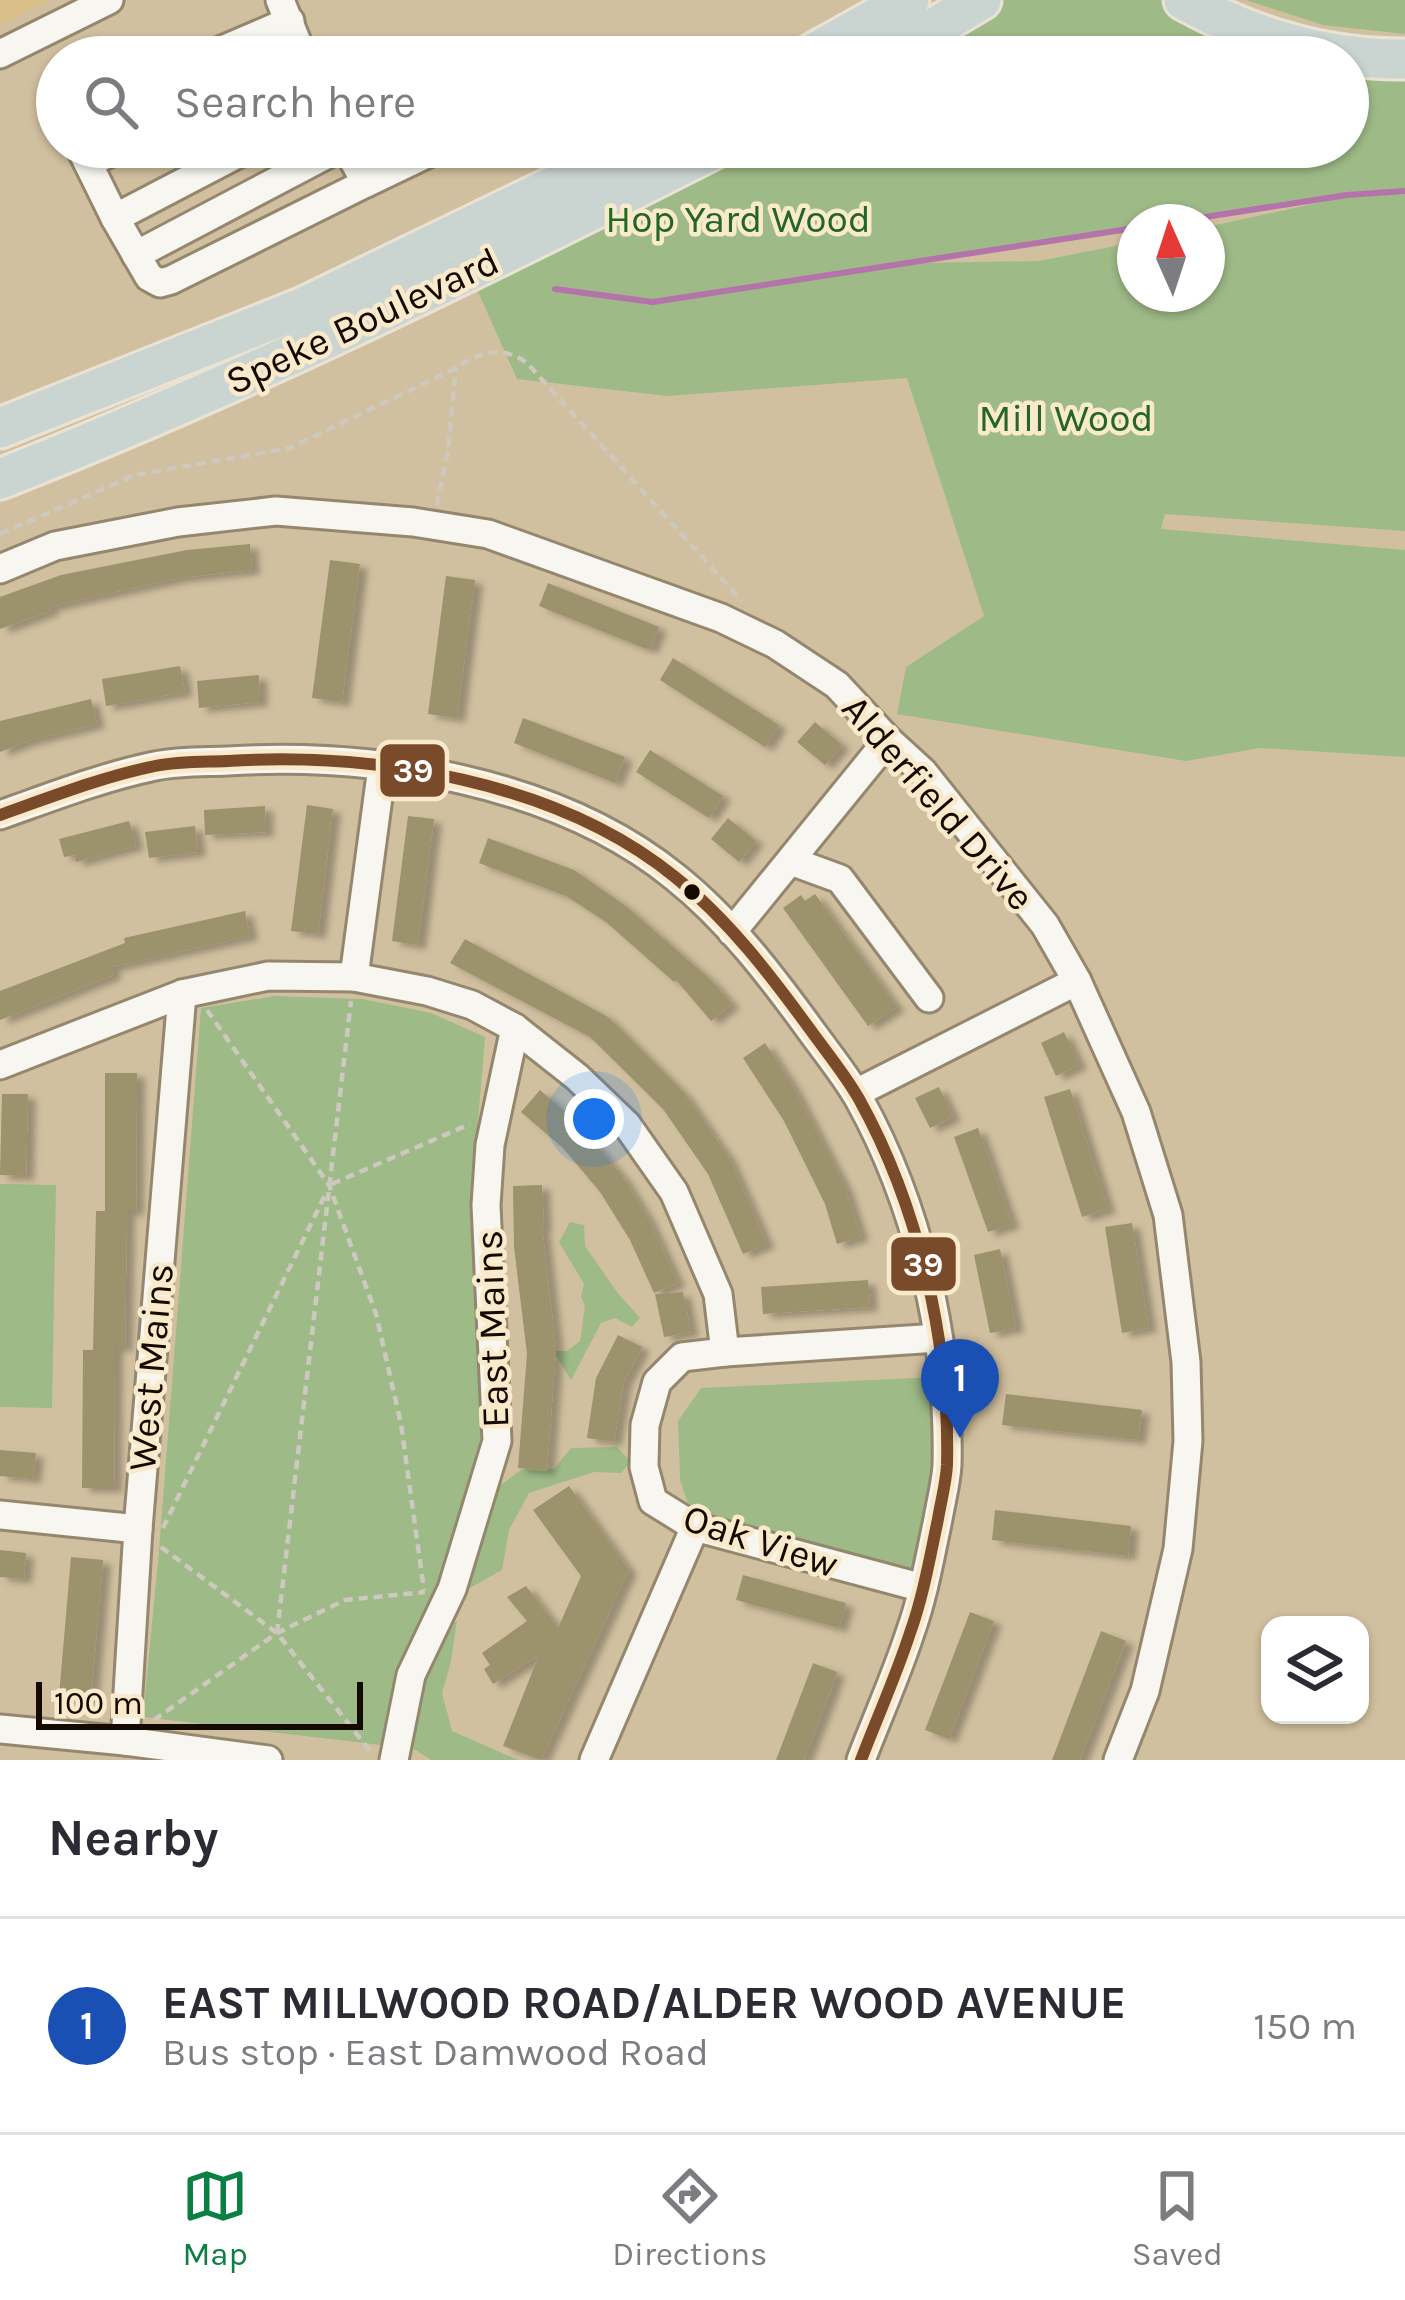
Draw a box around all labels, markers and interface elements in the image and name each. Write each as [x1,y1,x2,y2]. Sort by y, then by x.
search box [36,36,1369,168]
icon: search [78,69,144,135]
text: Search here [174,76,416,128]
park label: Hop Yard Wood [605,196,871,242]
north arrow [1117,204,1225,312]
street label: Speke Boulevard [219,238,506,404]
park label: Mill Wood [978,395,1154,441]
street label: Alderfield Drive [832,686,1044,920]
line badge: 39 [378,742,447,799]
text: 39 [393,752,433,790]
unlabelled marker [681,881,703,903]
your location [564,1089,624,1149]
street label: East Mains [466,1229,518,1429]
line badge: 39 [889,1235,958,1293]
text: 39 [903,1246,943,1284]
street label: West Mains [119,1261,183,1473]
pin: 1 [921,1339,999,1438]
street label: Oak View [678,1494,844,1588]
map controls [1261,1616,1369,1724]
button: layers [1261,1616,1369,1724]
scale bar [36,1676,363,1729]
text: 100 m [54,1684,143,1722]
text: Nearby [48,1808,218,1868]
text: EAST MILLWOOD ROAD/ALDER WOOD AVENUE [162,1977,1126,2029]
text: 1 [80,2003,94,2049]
text: 150 m [1253,2003,1357,2049]
text: Bus stop · East Damwood Road [162,2029,709,2075]
tab: Map [182,2163,248,2273]
tab: Directions [612,2163,767,2273]
tab: Saved [1132,2163,1223,2273]

